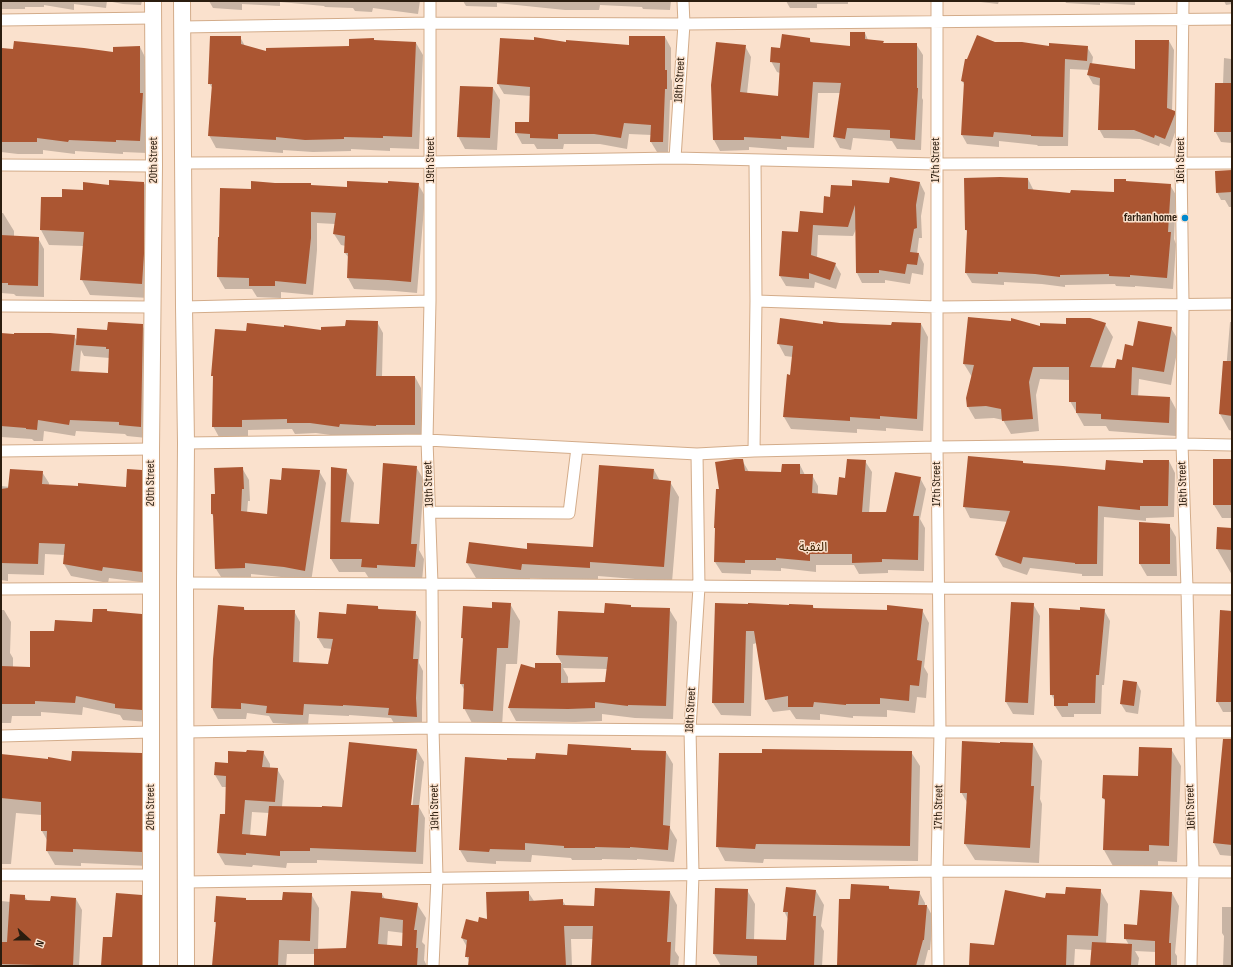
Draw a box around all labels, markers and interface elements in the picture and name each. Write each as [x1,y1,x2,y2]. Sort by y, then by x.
street label: 18th Street [672,57,688,103]
street label: 20th Street [147,137,161,183]
street label: 19th Street [424,137,438,183]
street label: 17th Street [929,137,943,183]
street label: 16th Street [1174,137,1188,183]
place label: farhan home [1124,211,1177,225]
marker: farhan home [1180,213,1190,223]
street label: 20th Street [144,460,158,506]
street label: 19th Street [421,461,437,507]
street label: 17th Street [930,461,944,507]
street label: 16th Street [1175,461,1191,507]
district label: الثقبة [799,540,827,556]
street label: 18th Street [683,687,699,733]
street label: 20th Street [144,784,158,830]
street label: 19th Street [427,784,443,830]
street label: 17th Street [931,784,947,830]
street label: 16th Street [1183,784,1199,830]
north arrow [8,919,48,959]
text: N [33,938,47,949]

